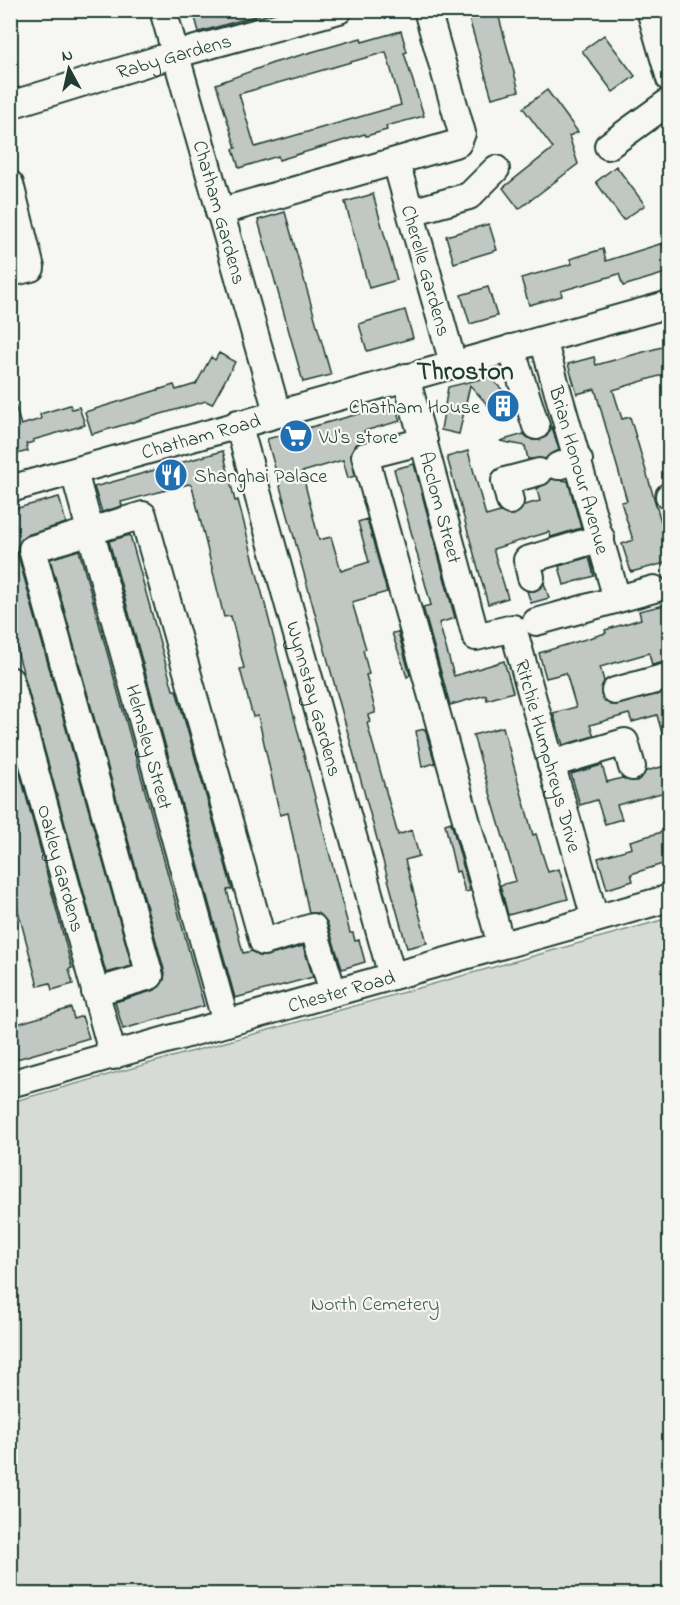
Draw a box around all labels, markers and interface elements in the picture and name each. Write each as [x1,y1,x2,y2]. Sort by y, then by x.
street label: Raby Gardens [113,28,235,88]
north arrow [39,39,99,99]
text: N [60,43,74,69]
street label: Chatham Gardens [184,137,252,288]
street label: Cherelle Gardens [392,202,457,340]
district label: Throston [416,354,514,392]
street label: Brian Honour Avenue [540,382,615,558]
building icon: Chatham House [485,388,521,424]
place label: Chatham House [349,394,480,423]
street label: Chatham Road [138,407,264,468]
supermarket icon: VJ's store [278,418,314,454]
place label: VJ's store [318,424,398,453]
street label: Acclom Street [410,449,468,567]
restaurant icon: Shanghai Palace [153,457,189,493]
place label: Shanghai Palace [194,463,327,493]
street label: Wynnstay Gardens [277,618,348,780]
street label: Ritchie Humphreys Drive [506,657,588,856]
street label: Helmsley Street [116,682,179,814]
street label: Oakley Gardens [28,802,90,936]
street label: Chester Road [285,964,399,1022]
park label: North Cemetery [311,1291,439,1320]

